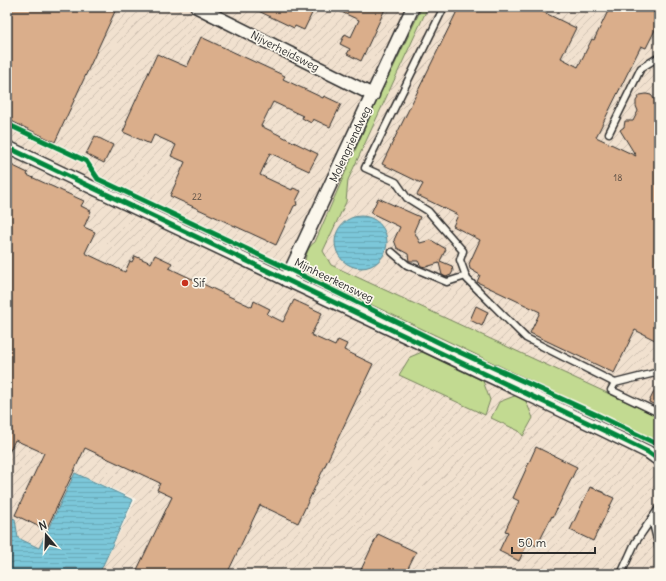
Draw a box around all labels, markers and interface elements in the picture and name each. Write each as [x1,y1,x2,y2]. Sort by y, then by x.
street label: Nijverheidsweg [248,28,322,74]
street label: Molengriendweg [326,104,374,184]
house number: 18 [614,172,622,183]
house number: 22 [192,191,202,202]
street label: Mijnheerkensweg [292,255,376,305]
place label: Sif [193,276,206,290]
marker: Sif [180,278,190,288]
north arrow [26,515,66,555]
text: N [37,518,49,533]
scale bar [512,529,595,555]
text: 50 m [518,535,547,550]

